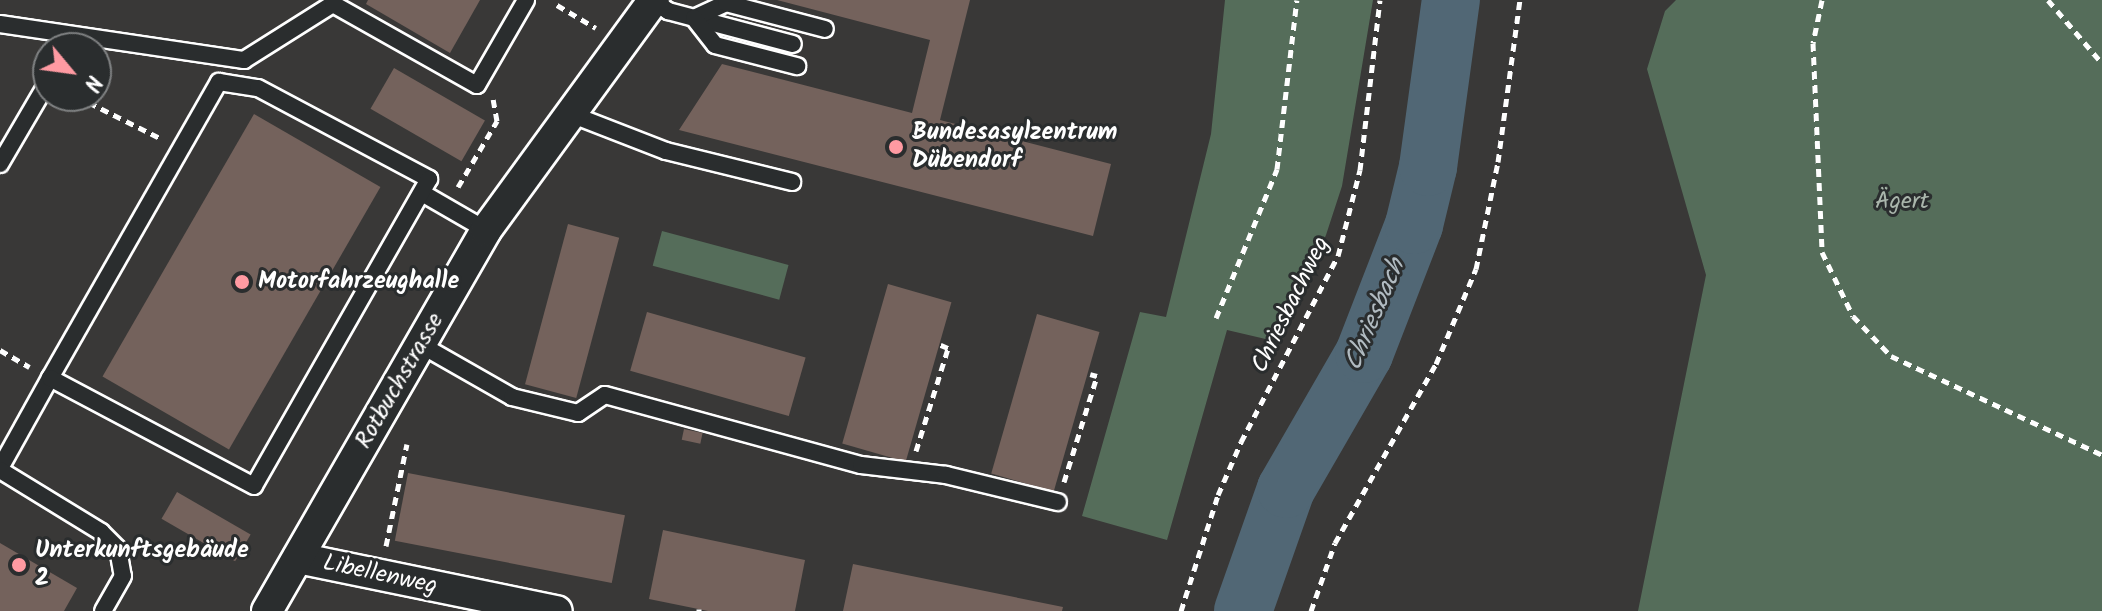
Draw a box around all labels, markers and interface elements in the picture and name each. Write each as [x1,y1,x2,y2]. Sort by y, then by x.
north arrow [32,32,112,112]
text: N [73,68,110,97]
place label: Bundesasylzentrum Dübendorf [912,119,1117,175]
marker: Bundesasylzentrum Dübendorf [887,138,905,156]
park label: Ägert [1875,188,1929,216]
street label: Chriesbachweg [1246,232,1336,378]
water label: Chriesbach [1339,254,1413,376]
place label: Motorfahrzeughalle [258,268,459,296]
marker: Motorfahrzeughalle [233,273,251,291]
street label: Rotbuchstrasse [350,308,450,454]
place label: Unterkunftsgebäude 2 [35,537,249,593]
street label: Libellenweg [320,549,440,601]
marker: Unterkunftsgebäude 2 [10,556,28,574]

